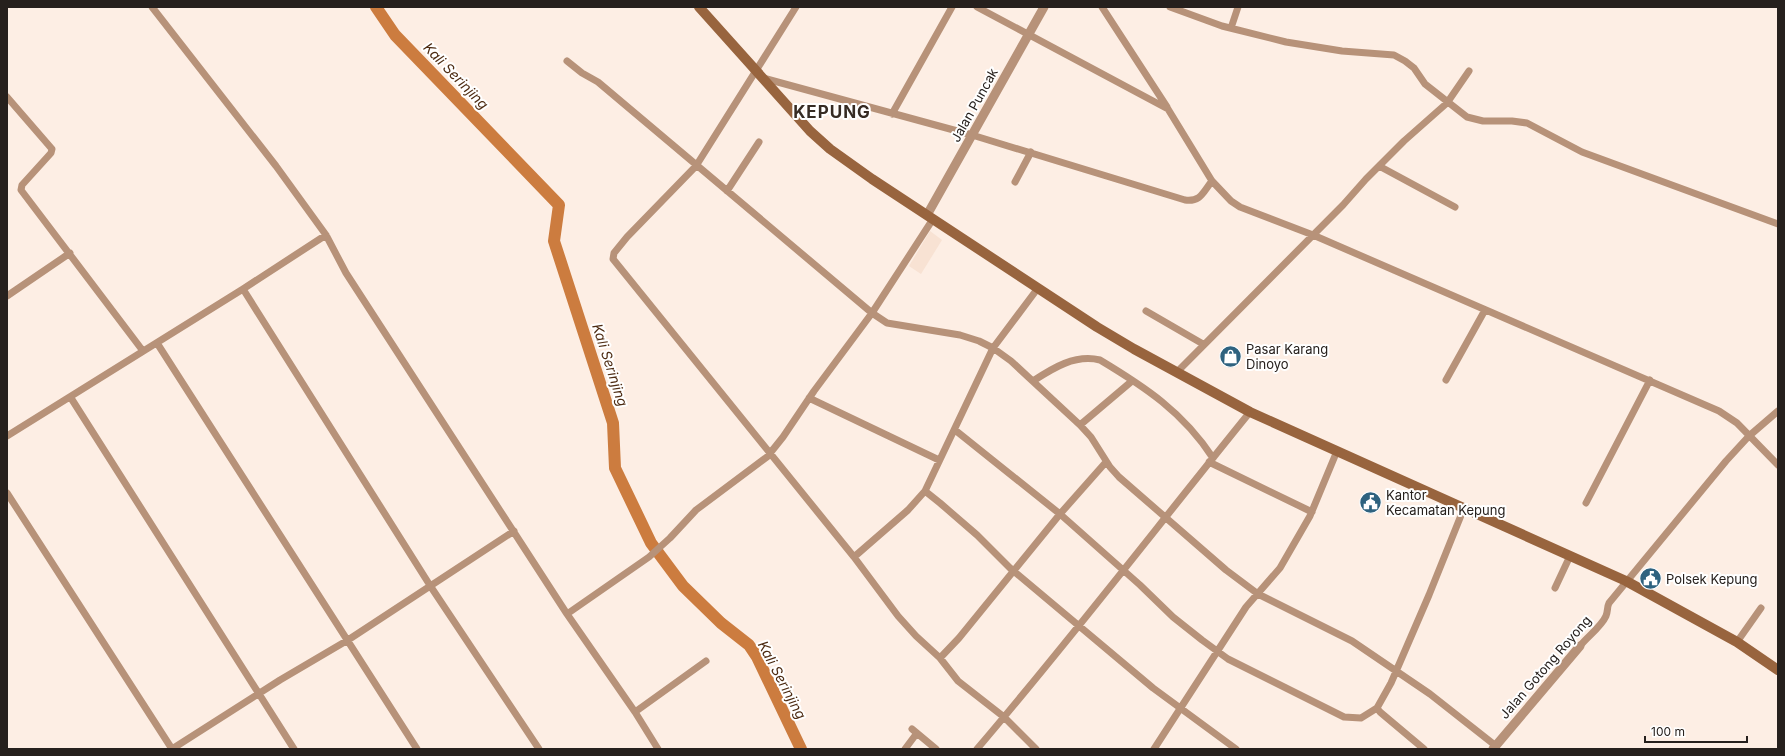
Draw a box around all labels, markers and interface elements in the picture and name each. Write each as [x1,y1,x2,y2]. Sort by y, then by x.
water label: Kali Serinjing [420,39,493,113]
street label: Jalan Puncak [947,65,1001,145]
district label: KEPUNG [793,102,871,122]
water label: Kali Serinjing [589,321,632,409]
place label: Pasar Karang Dinoyo [1246,341,1328,372]
shop icon: Pasar Karang Dinoyo [1218,343,1244,369]
place label: Kantor Kecamatan Kepung [1386,487,1505,518]
public building icon: Kantor Kecamatan Kepung [1358,489,1384,515]
public building icon: Polsek Kepung [1638,566,1664,592]
place label: Polsek Kepung [1666,571,1758,587]
street label: Jalan Gotong Royong [1496,612,1594,722]
water label: Kali Serinjing [755,638,810,722]
scale bar [1645,718,1747,744]
text: 100 m [1651,724,1685,739]

